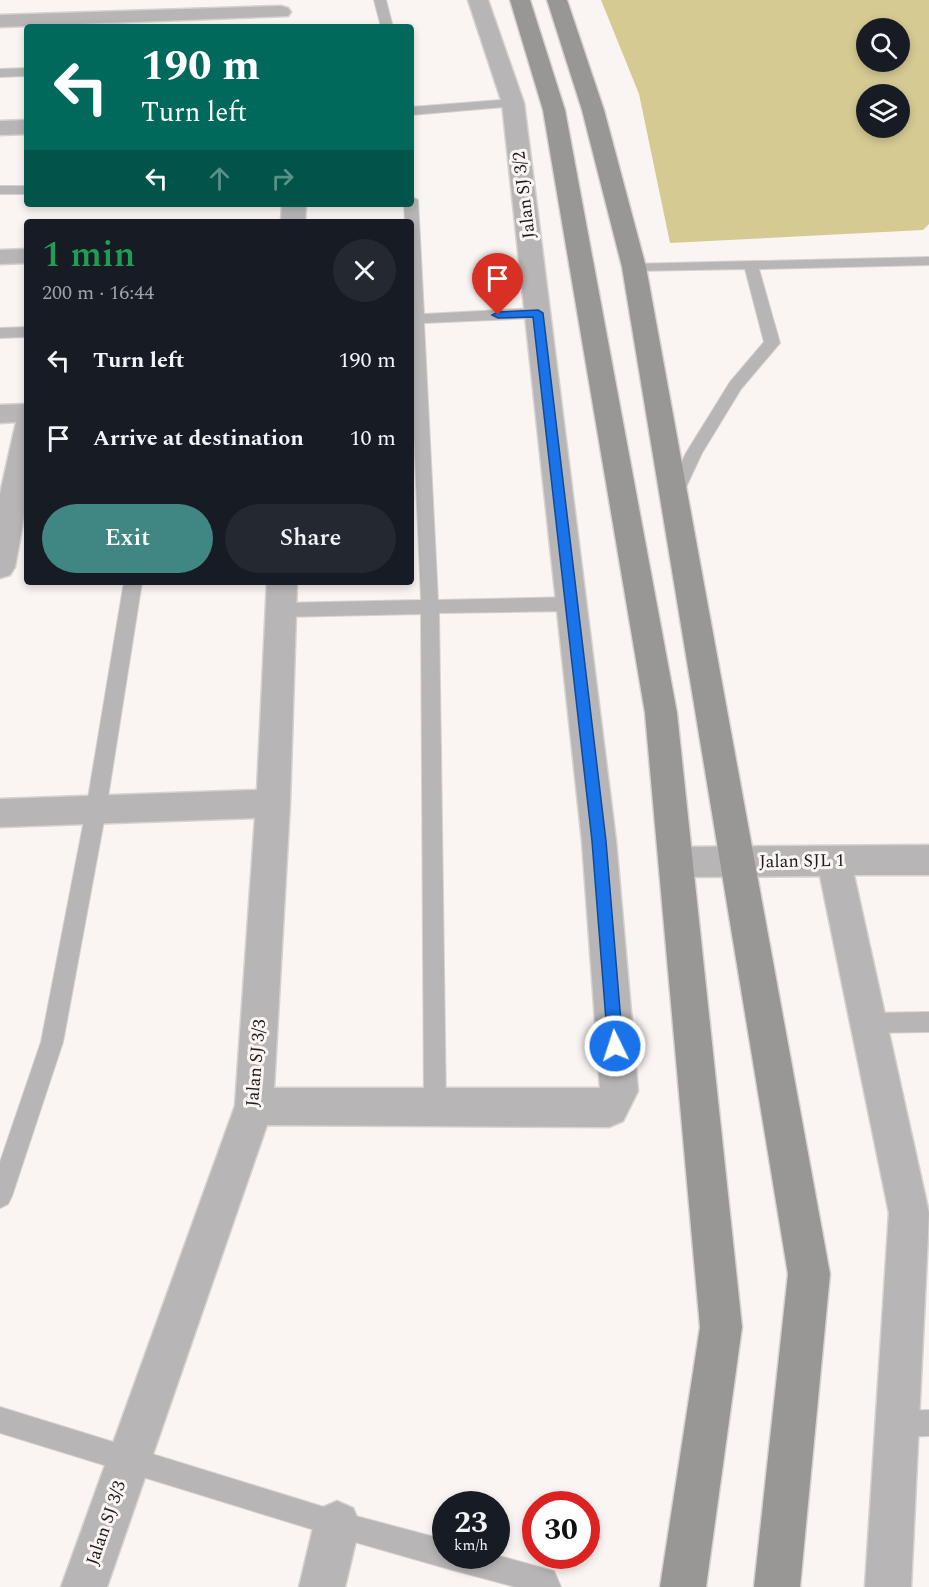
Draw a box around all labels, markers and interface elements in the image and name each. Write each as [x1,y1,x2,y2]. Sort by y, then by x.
map controls [856,18,910,138]
button: search [856,18,910,72]
text: 190 m [141,35,260,98]
icon: left [42,48,120,126]
button: layers [856,84,910,138]
text: Turn left [141,92,247,134]
street label: Jalan SJ 3/2 [505,150,543,240]
icon: left [140,162,173,195]
icon: ahead [203,162,236,195]
icon: right [266,162,299,195]
text: 1 min [42,228,135,283]
button: close [333,239,396,302]
pin [472,253,523,315]
icon: arrive [481,262,514,295]
text: 200 m · 16:44 [42,278,154,308]
icon: left [42,344,75,377]
text: Turn left [93,344,185,377]
text: 190 m [339,344,396,377]
icon: arrive [42,422,75,455]
text: Arrive at destination [93,422,304,455]
text: 10 m [350,422,396,455]
button: Exit [42,504,213,573]
button: Share [225,504,396,573]
street label: Jalan SJL 1 [759,847,845,875]
position arrow [583,1014,647,1078]
street label: Jalan SJ 3/3 [239,1018,273,1108]
street label: Jalan SJ 3/3 [79,1477,133,1569]
speed limit sign: 30 [522,1491,600,1569]
text: 23 [454,1500,488,1546]
text: km/h [454,1534,488,1557]

